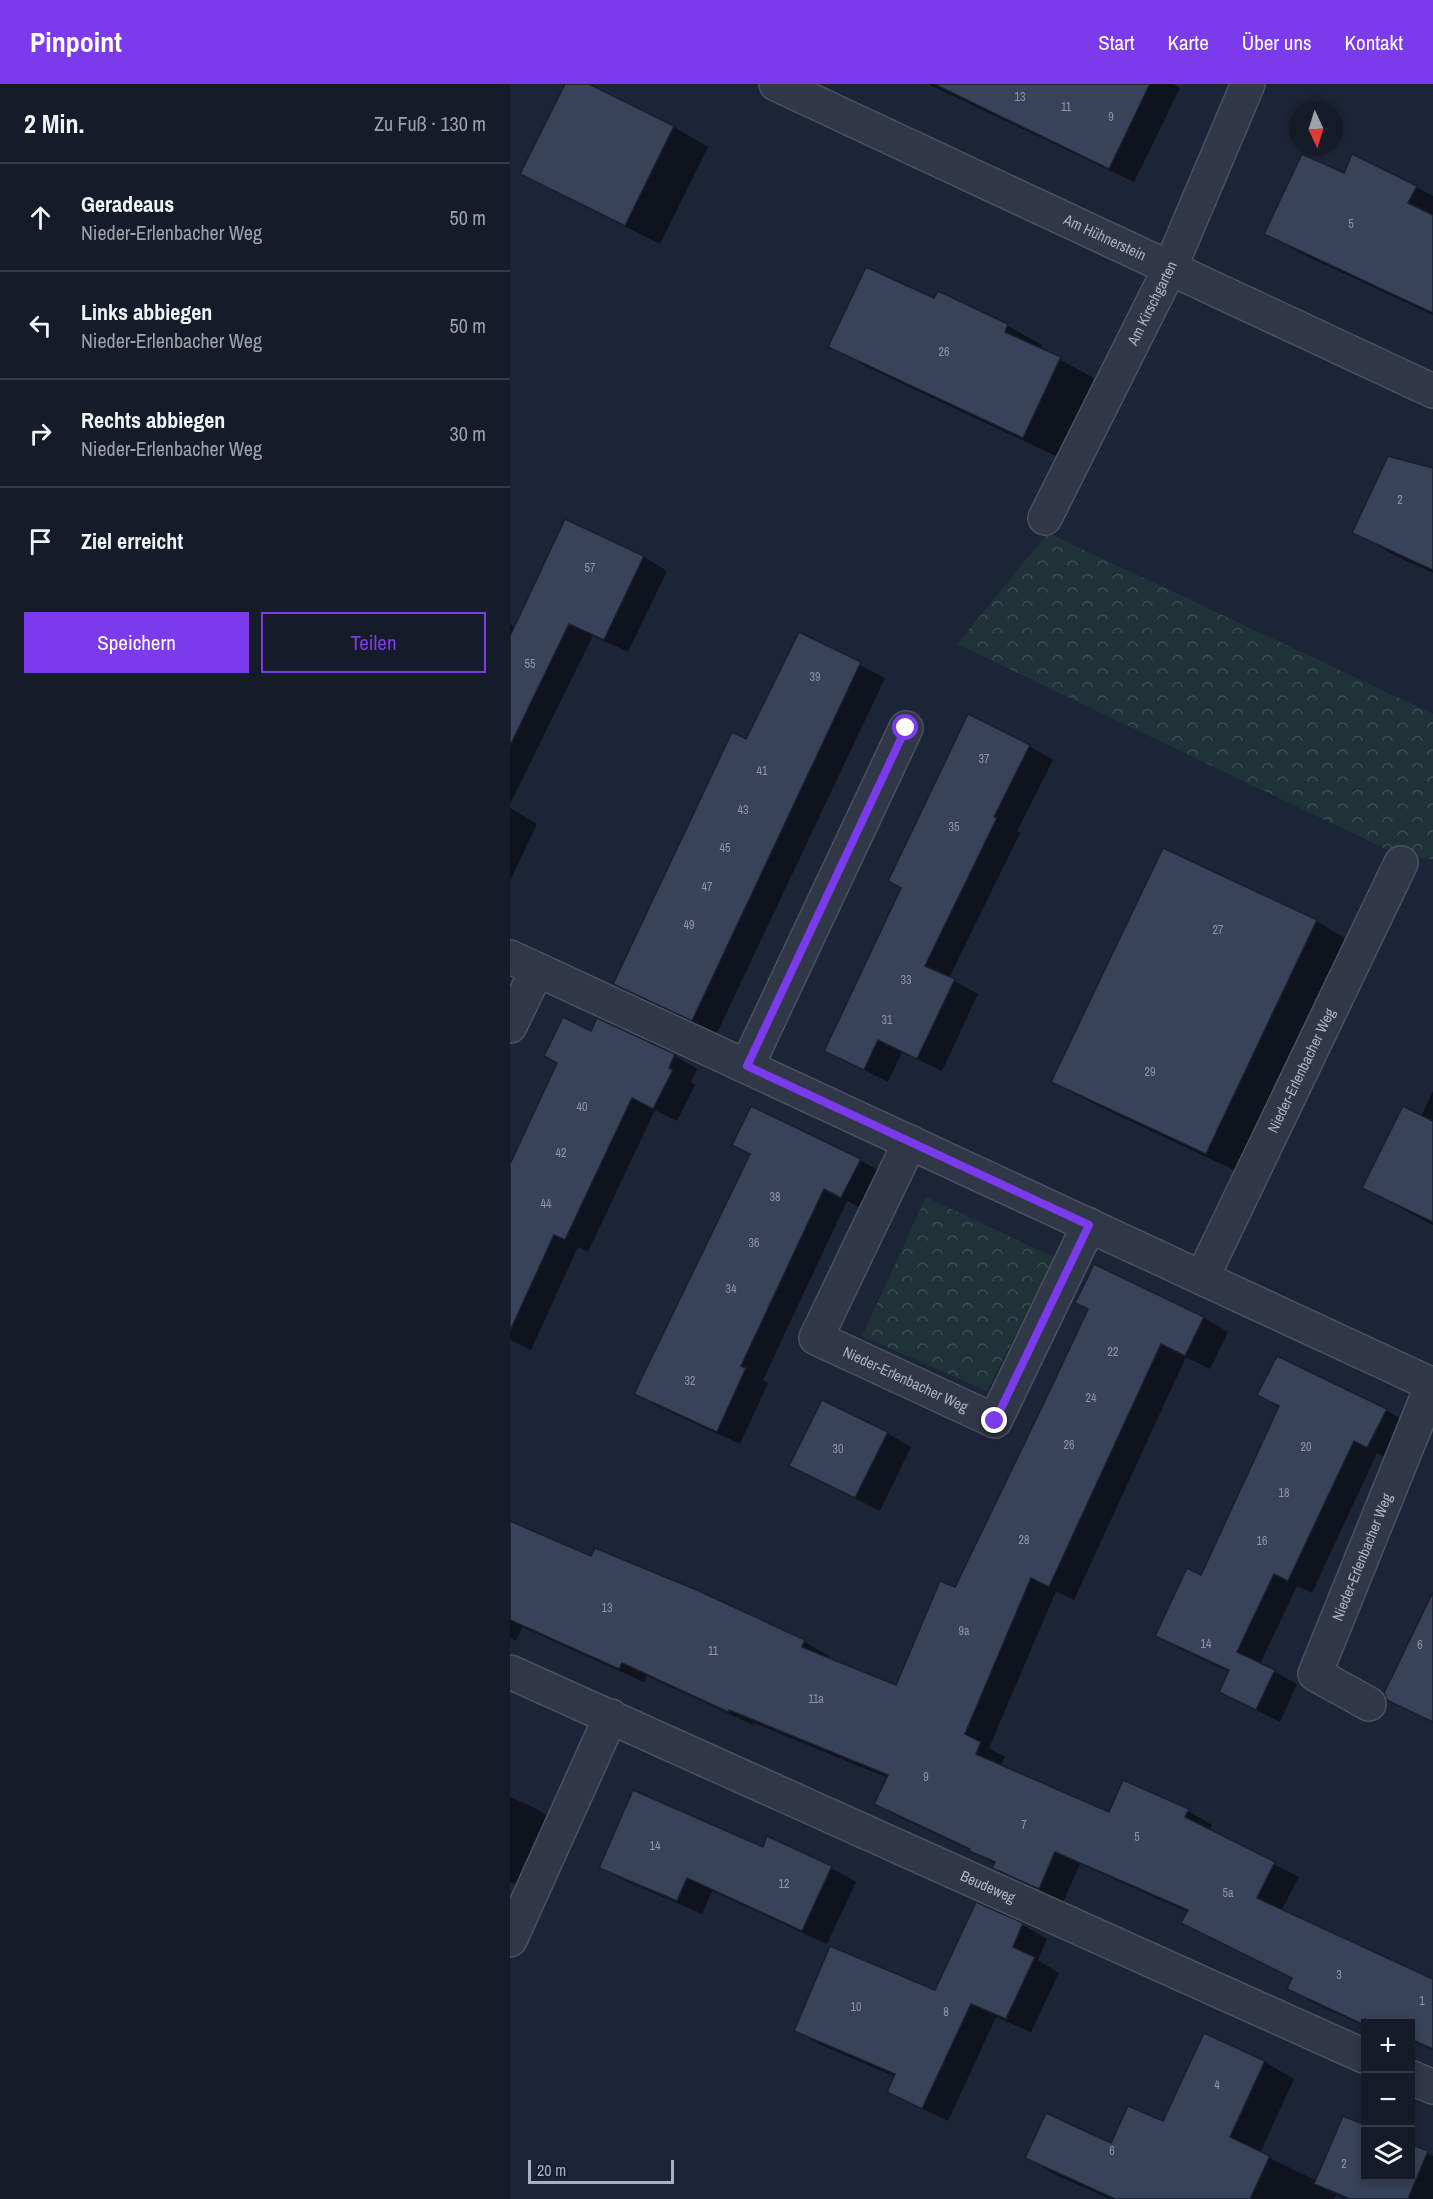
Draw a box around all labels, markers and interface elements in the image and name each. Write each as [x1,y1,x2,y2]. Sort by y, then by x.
text: Pinpoint [30,23,122,61]
text: Start [1098,28,1135,57]
text: Karte [1168,28,1209,57]
text: Über uns [1242,28,1312,57]
text: Kontakt [1345,28,1403,57]
house number: 13 [1015,89,1025,105]
house number: 11 [1061,99,1072,115]
north arrow [1289,102,1343,156]
text: 2 Min. [24,106,84,141]
house number: 9 [1108,109,1114,125]
text: Zu Fuß · 130 m [374,110,486,137]
text: Geradeaus [81,189,174,219]
icon: ahead [24,201,57,234]
text: 50 m [450,204,486,231]
street label: Am Hühnerstein [1059,208,1150,266]
house number: 5 [1348,216,1354,232]
text: Nieder-Erlenbacher Weg [81,219,262,246]
street label: Am Kirschgarten [1122,258,1182,350]
text: Links abbiegen [81,297,212,327]
icon: left [24,309,57,342]
text: 50 m [450,312,486,339]
text: Nieder-Erlenbacher Weg [81,327,262,354]
house number: 26 [939,344,949,360]
text: Rechts abbiegen [81,405,225,435]
icon: right [24,417,57,450]
text: 30 m [450,420,486,447]
text: Nieder-Erlenbacher Weg [81,435,262,462]
house number: 2 [1397,492,1403,508]
icon: arrive [24,525,57,558]
text: Ziel erreicht [81,526,183,556]
house number: 57 [585,560,596,576]
button: Speichern [24,612,249,673]
button: Teilen [261,612,486,673]
house number: 55 [525,656,536,672]
house number: 39 [810,669,820,685]
route start [892,714,918,740]
house number: 37 [979,751,990,767]
house number: 41 [757,763,768,779]
house number: 43 [738,802,748,818]
house number: 35 [949,819,960,835]
house number: 45 [720,840,731,856]
house number: 47 [702,879,713,895]
house number: 49 [684,917,694,933]
house number: 27 [1213,922,1224,938]
house number: 33 [901,972,911,988]
street label: Nieder-Erlenbacher Weg [1262,1004,1340,1136]
house number: 31 [882,1012,893,1028]
house number: 29 [1145,1064,1155,1080]
house number: 40 [577,1099,587,1115]
house number: 42 [556,1145,566,1161]
house number: 38 [770,1189,780,1205]
house number: 44 [541,1196,552,1212]
house number: 36 [749,1235,759,1251]
house number: 34 [726,1281,737,1297]
street label: Nieder-Erlenbacher Weg [840,1341,972,1417]
house number: 22 [1108,1344,1118,1360]
house number: 32 [685,1373,695,1389]
house number: 24 [1086,1390,1097,1406]
route end [981,1407,1007,1433]
house number: 26 [1064,1437,1074,1453]
house number: 20 [1301,1439,1311,1455]
house number: 30 [833,1441,843,1457]
house number: 18 [1279,1485,1289,1501]
street label: Nieder-Erlenbacher Weg [1327,1490,1397,1624]
house number: 28 [1019,1532,1029,1548]
house number: 16 [1257,1533,1267,1549]
house number: 13 [602,1600,612,1616]
house number: 9a [959,1623,970,1639]
house number: 14 [1201,1636,1212,1652]
house number: 6 [1417,1637,1423,1653]
house number: 11 [708,1643,719,1659]
house number: 11a [808,1691,824,1707]
house number: 9 [923,1769,929,1785]
house number: 7 [1021,1817,1027,1833]
house number: 5 [1134,1829,1140,1845]
house number: 14 [650,1838,661,1854]
street label: Beudeweg [957,1865,1019,1908]
house number: 12 [779,1876,789,1892]
house number: 5a [1223,1885,1234,1901]
house number: 3 [1336,1967,1342,1983]
house number: 1 [1419,1993,1425,2009]
house number: 10 [851,1999,861,2015]
house number: 8 [943,2004,949,2020]
map controls [1361,2019,1415,2181]
button: + [1361,2019,1415,2073]
button: − [1361,2073,1415,2127]
house number: 4 [1214,2077,1220,2093]
button: layers [1361,2127,1415,2181]
house number: 6 [1109,2143,1115,2159]
house number: 2 [1341,2156,1347,2172]
scale bar [528,2157,674,2184]
text: 20 m [537,2159,566,2181]

